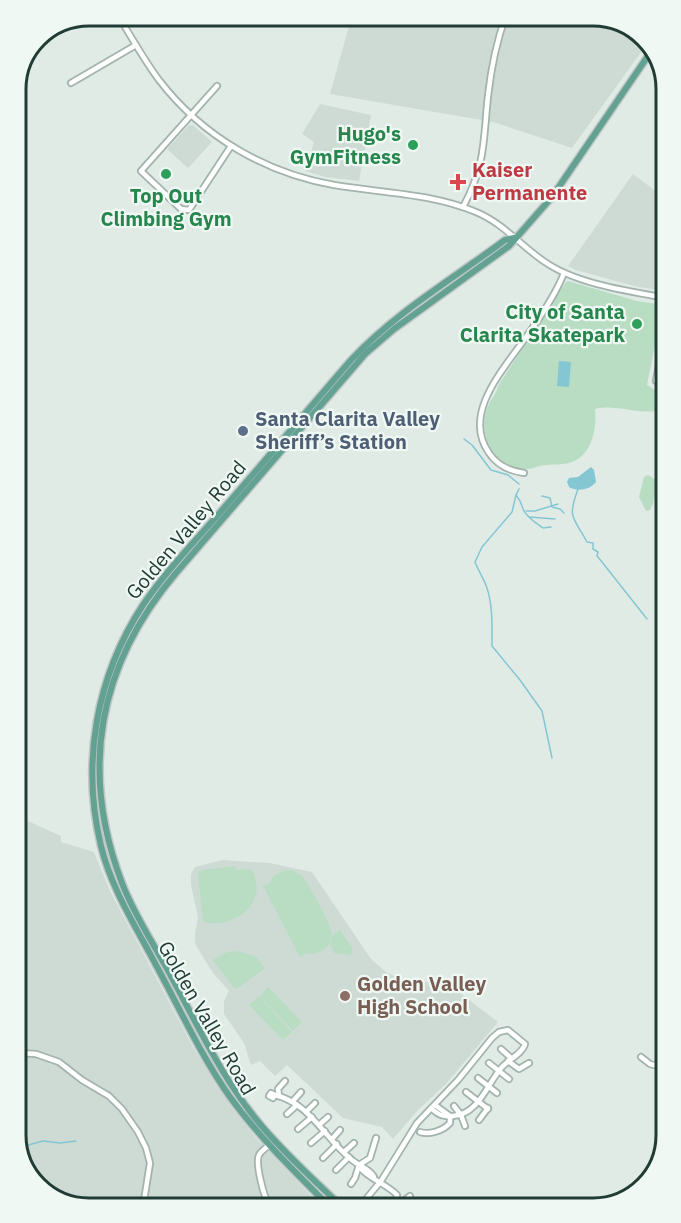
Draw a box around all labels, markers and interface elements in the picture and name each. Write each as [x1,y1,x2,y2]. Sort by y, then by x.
place label: Hugo's GymFitness [290,120,401,170]
marker: Hugo's GymFitness [406,138,420,152]
place label: Kaiser Permanente [472,156,587,206]
marker: Top Out Climbing Gym [159,167,173,181]
marker: Kaiser Permanente [449,173,467,191]
place label: Top Out Climbing Gym [100,182,232,232]
place label: City of Santa Clarita Skatepark [460,298,625,348]
marker: City of Santa Clarita Skatepark [630,317,644,331]
place label: Santa Clarita Valley Sheriff’s Station [255,405,440,455]
marker: Santa Clarita Valley Sheriff’s Station [236,424,250,438]
street label: Golden Valley Road [119,454,252,605]
street label: Golden Valley Road [152,936,263,1100]
place label: Golden Valley High School [357,970,486,1020]
marker: Golden Valley High School [338,989,352,1003]

